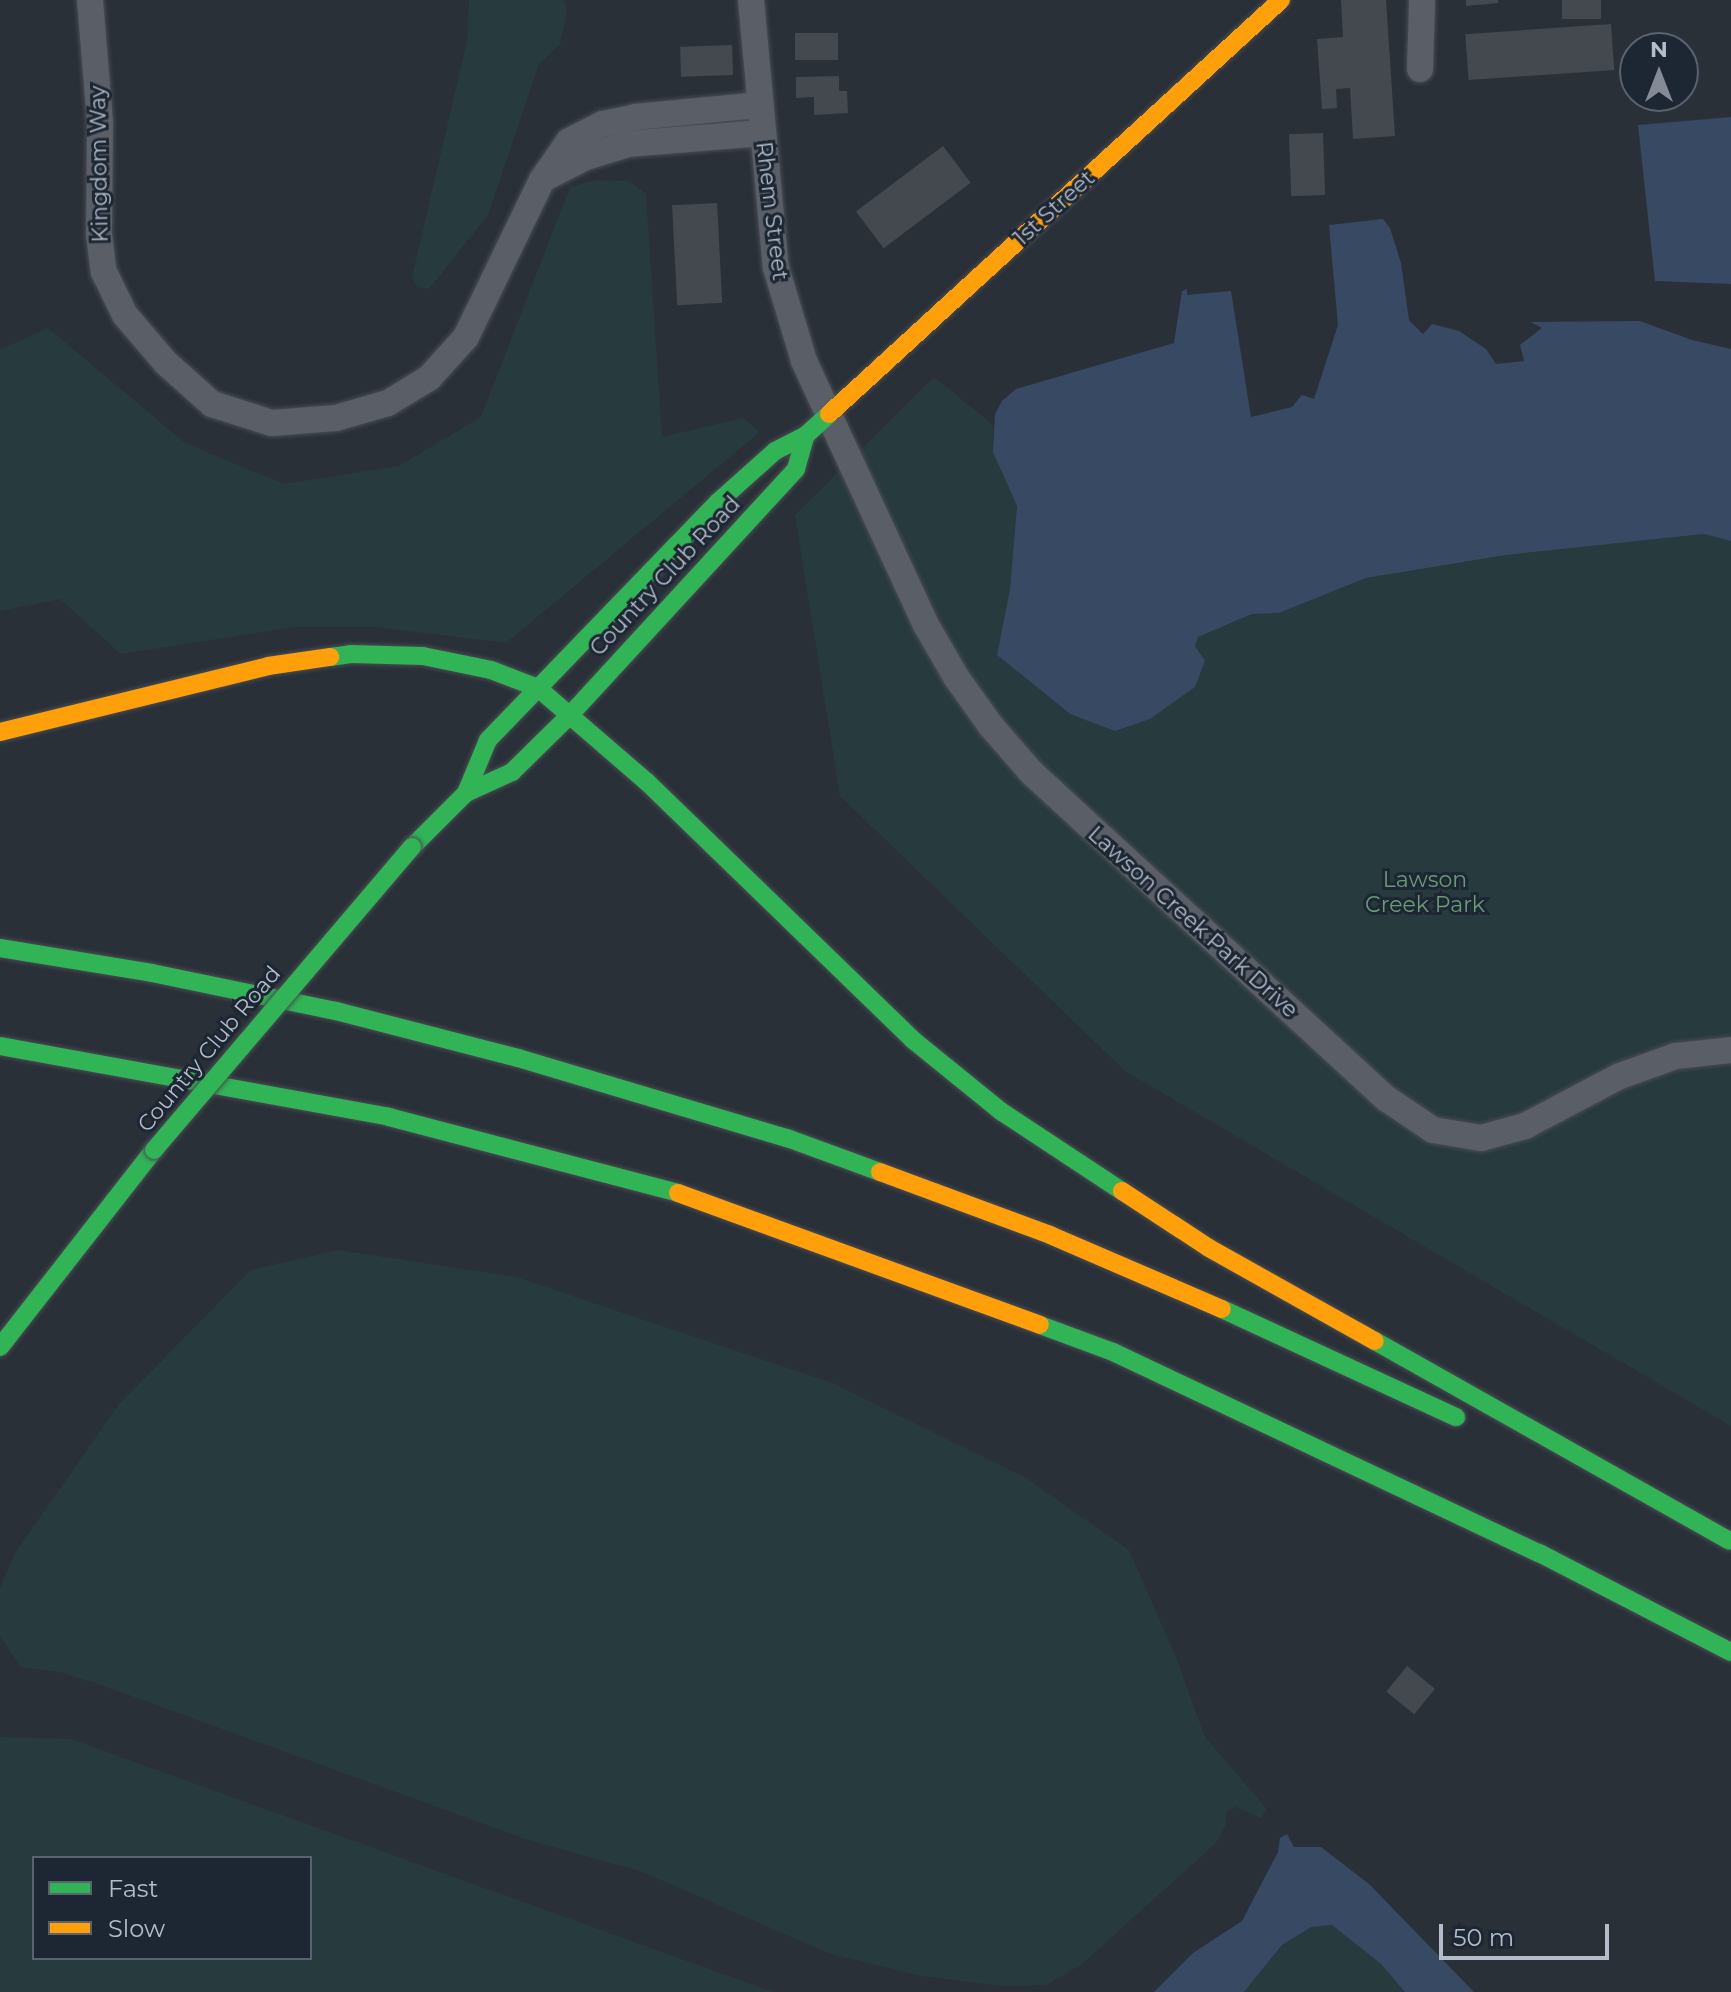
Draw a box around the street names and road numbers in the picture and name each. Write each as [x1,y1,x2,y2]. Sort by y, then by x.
street label: Kingdom Way [84,85,114,243]
street label: Rhem Street [750,140,794,282]
street label: 1st Street [1008,165,1100,251]
street label: Country Club Road [584,491,746,661]
street label: Lawson Creek Park Drive [1083,821,1303,1023]
street label: Country Club Road [132,961,286,1137]

